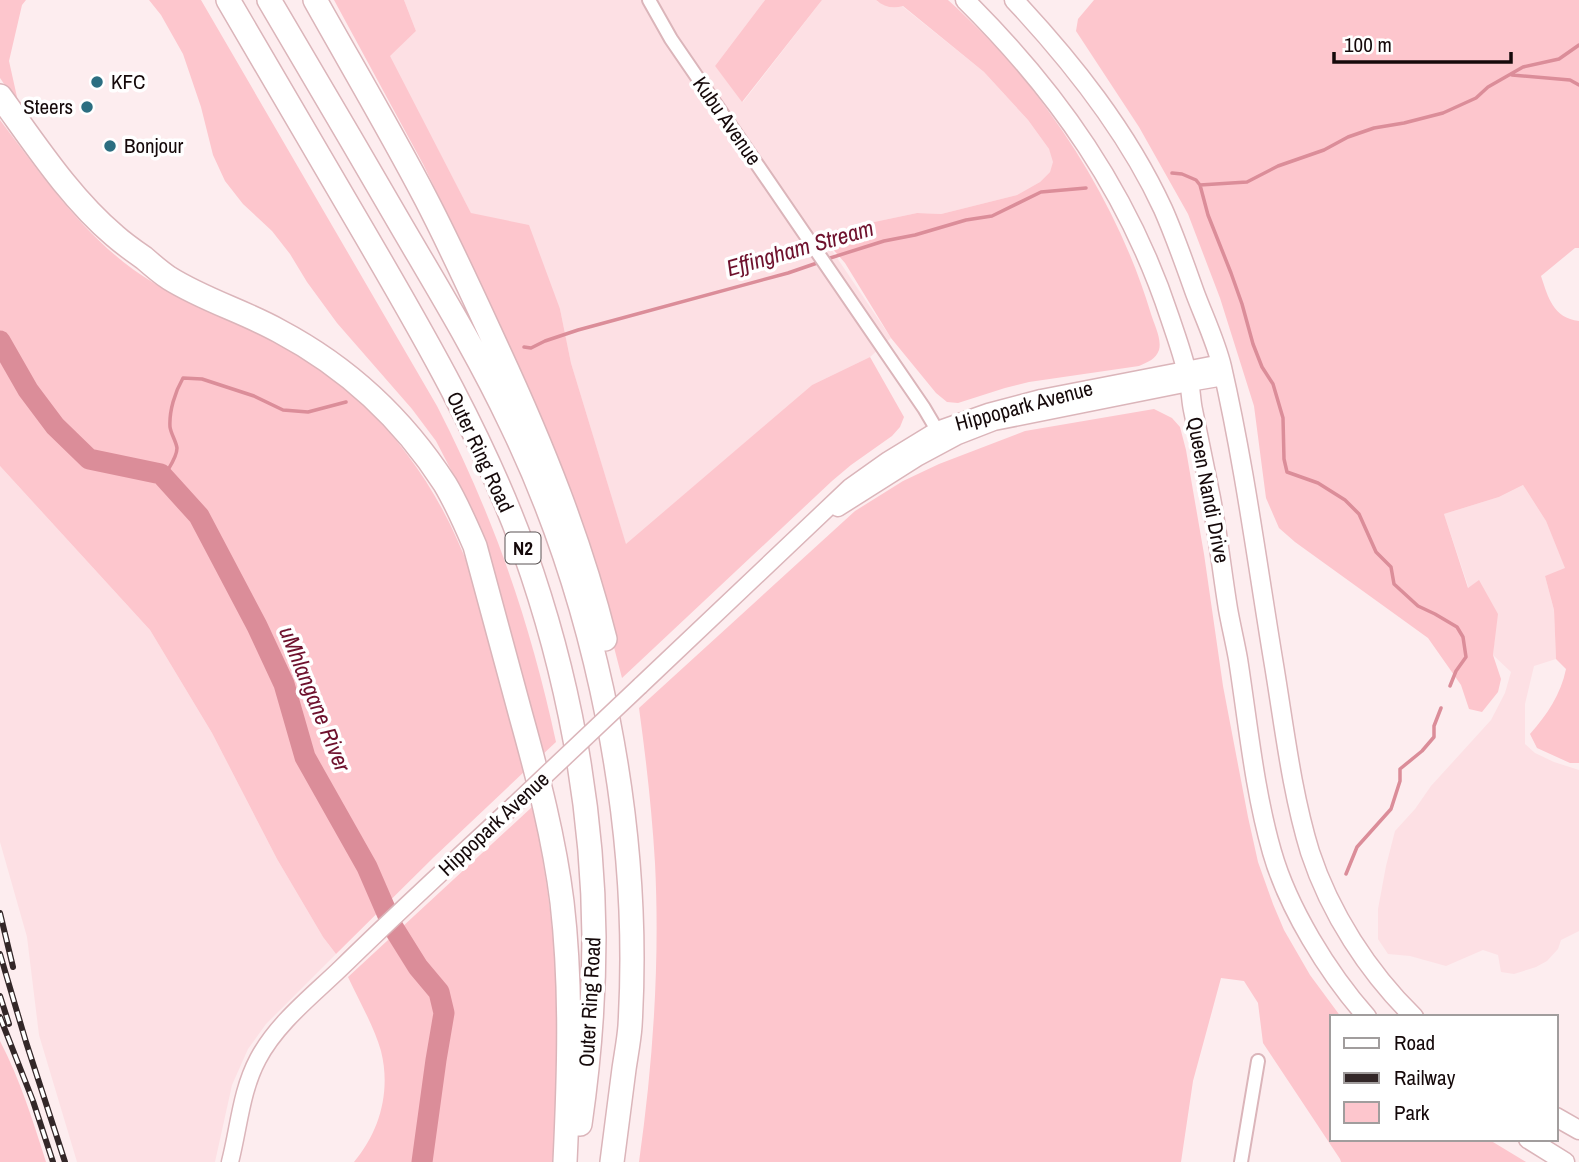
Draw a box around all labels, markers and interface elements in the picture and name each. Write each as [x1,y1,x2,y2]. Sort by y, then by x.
scale bar [1334,21,1511,65]
text: 100 m [1344,30,1392,59]
place label: KFC [111,67,145,96]
street label: Kubu Avenue [686,71,769,171]
marker: KFC [89,74,105,90]
place label: Steers [23,92,73,121]
marker: Steers [79,99,95,115]
place label: Bonjour [124,131,184,160]
marker: Bonjour [102,138,118,154]
water label: Effingham Stream [723,212,877,283]
street label: Hippopark Avenue [952,373,1096,438]
street label: Outer Ring Road [440,387,521,517]
street label: Queen Nandi Drive [1180,414,1237,565]
road number: N2 [505,533,540,564]
water label: uMhlangane River [272,622,359,777]
street label: Hippopark Avenue [432,765,555,882]
street label: Outer Ring Road [572,936,607,1068]
legend [1330,1015,1558,1141]
text: Road [1394,1028,1435,1057]
text: Railway [1394,1063,1456,1092]
text: Park [1394,1098,1430,1127]

